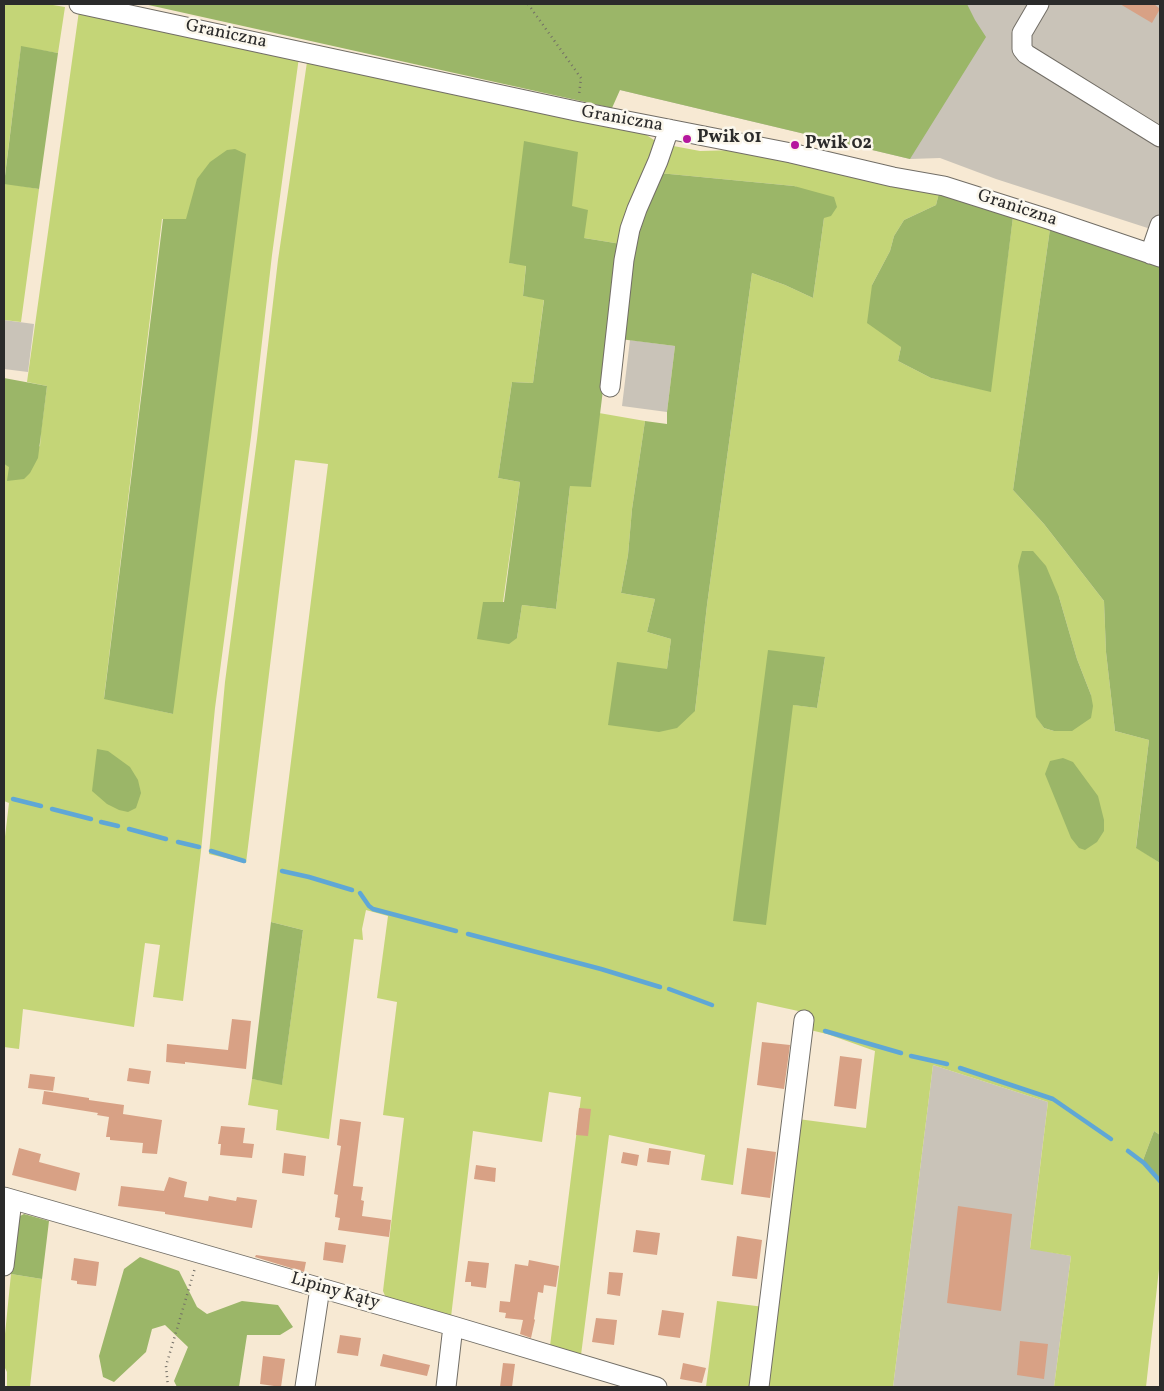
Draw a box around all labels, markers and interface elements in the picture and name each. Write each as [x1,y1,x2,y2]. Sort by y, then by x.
street label: Graniczna [183,16,269,54]
street label: Graniczna [579,102,665,138]
place label: Pwik 01 [697,128,762,150]
marker: Pwik 01 [681,133,693,145]
place label: Pwik 02 [805,134,872,156]
marker: Pwik 02 [789,139,801,151]
street label: Graniczna [974,186,1060,232]
street label: Lipiny Kąty [288,1269,382,1315]

